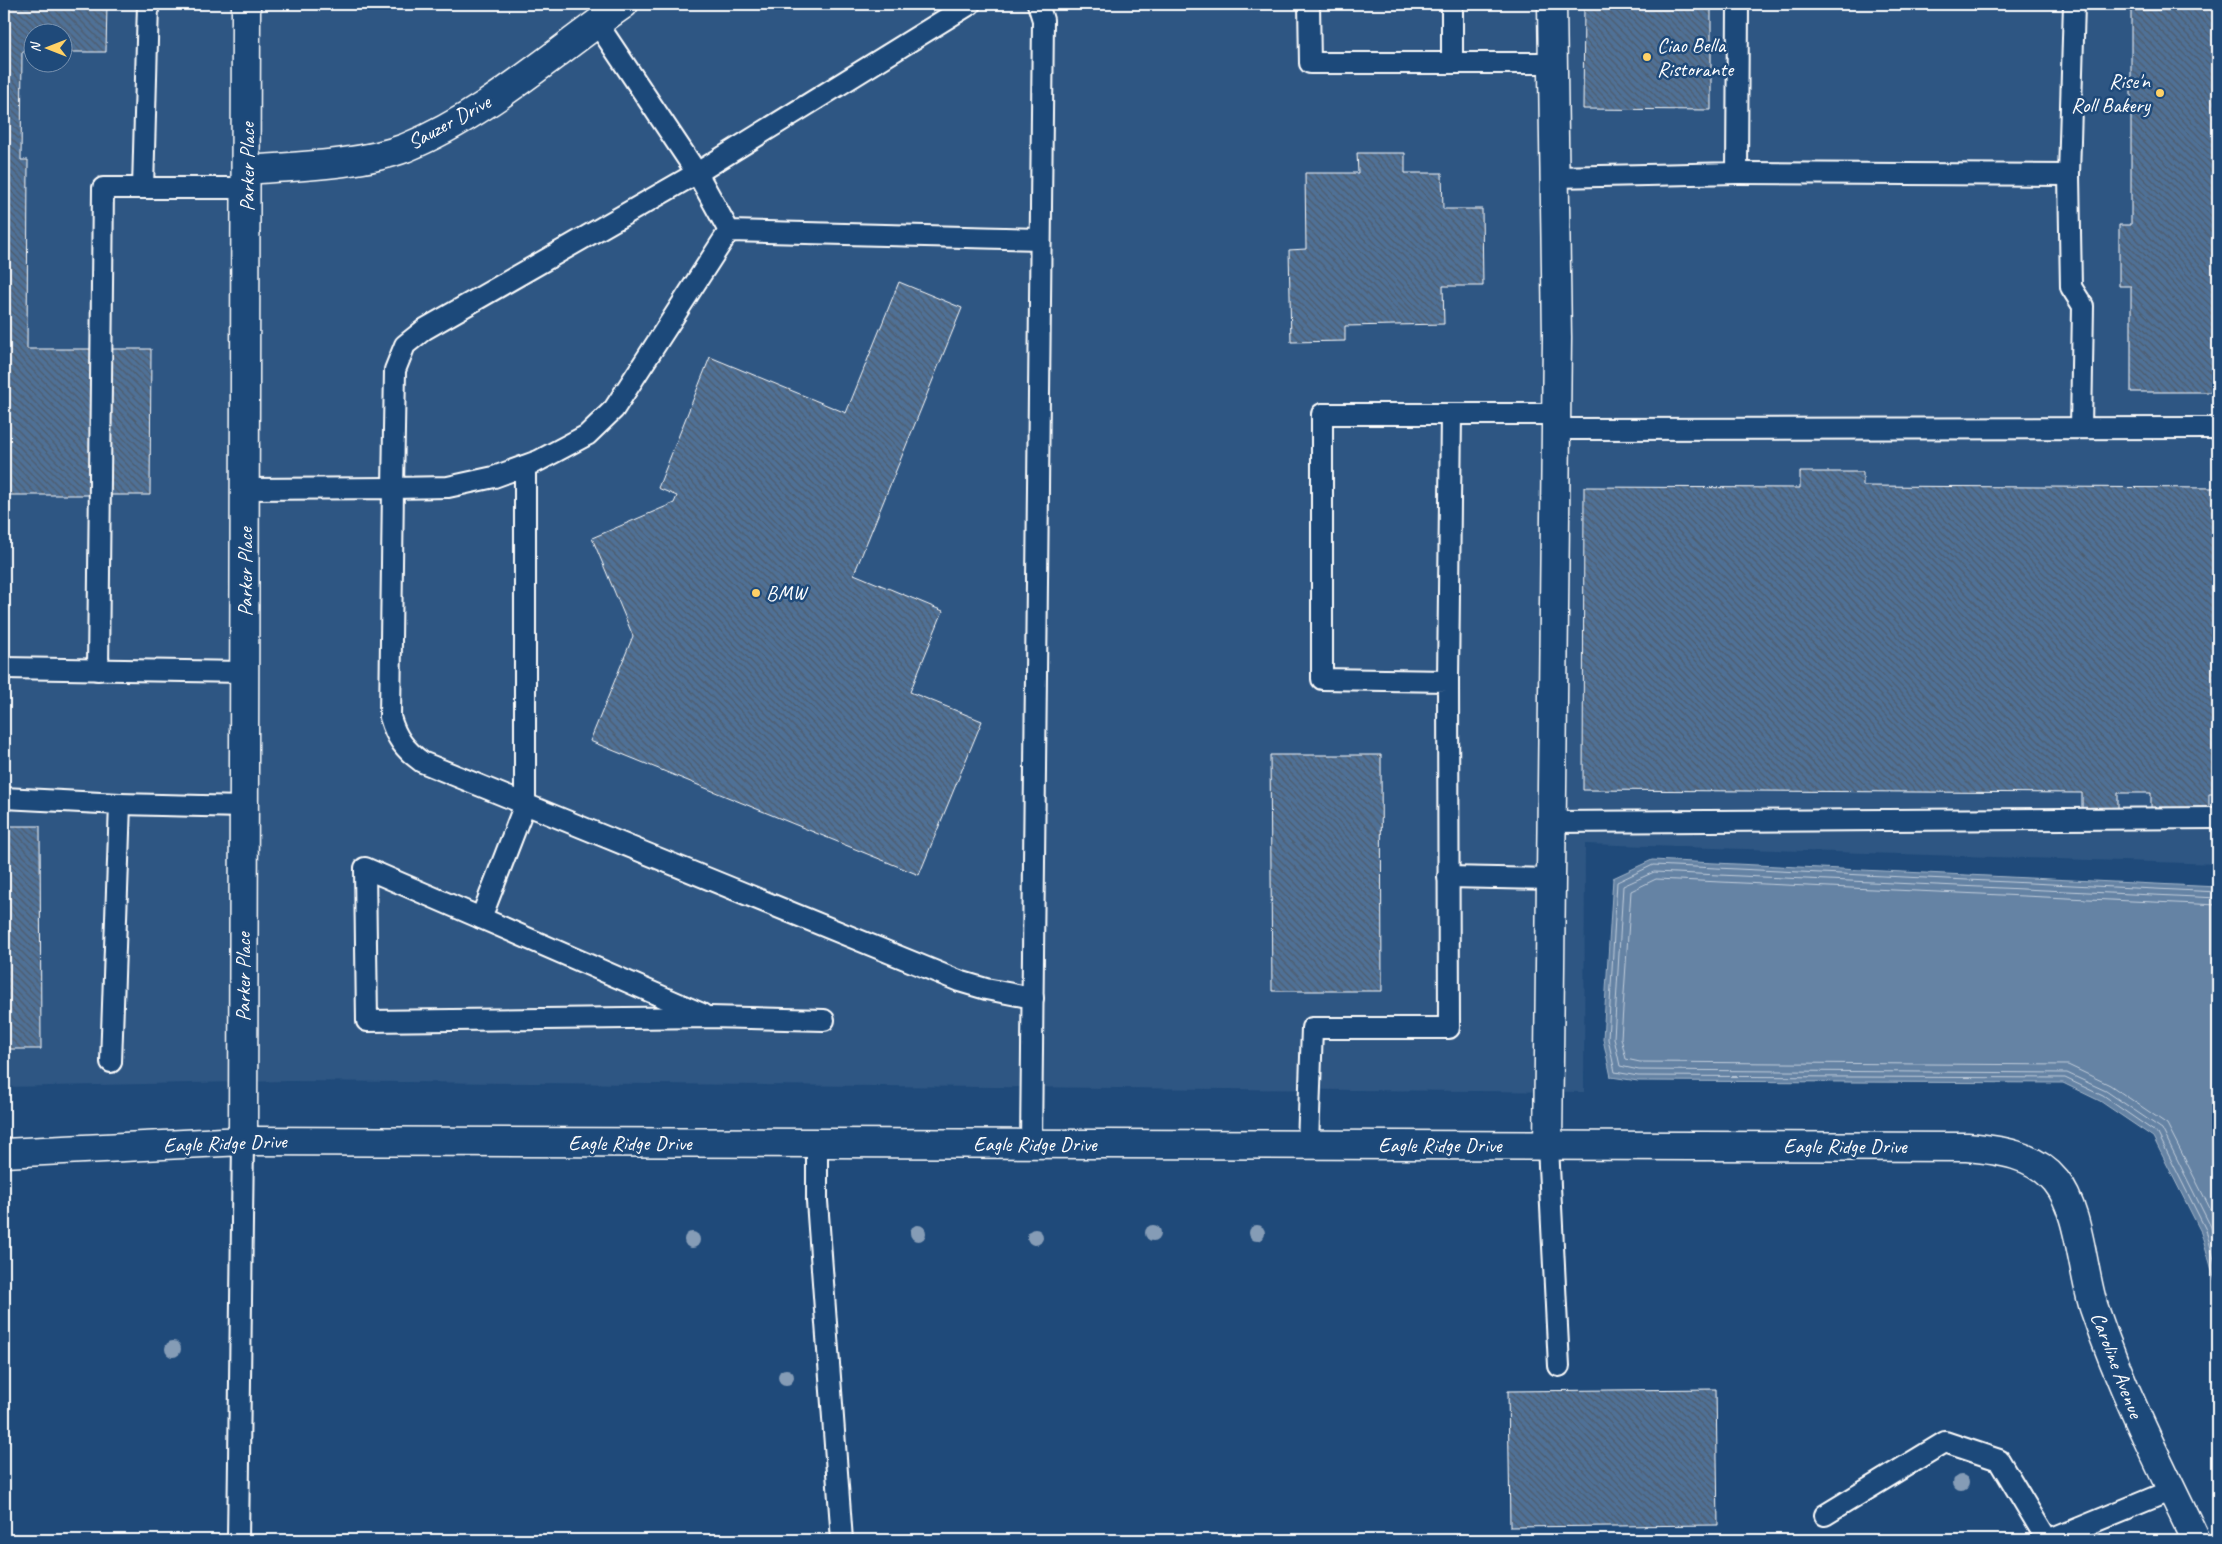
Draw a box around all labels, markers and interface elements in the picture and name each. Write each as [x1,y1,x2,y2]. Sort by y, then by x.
north arrow [22,22,72,72]
place label: Ciao Bella Ristorante [1657,32,1735,82]
text: N [27,41,44,52]
marker: Ciao Bella Ristorante [1641,51,1653,63]
place label: Rise'n Roll Bakery [2071,68,2152,118]
marker: Rise'n Roll Bakery [2154,87,2166,99]
street label: Sauzer Drive [403,88,496,155]
street label: Parker Place [234,120,260,212]
street label: Parker Place [232,525,258,617]
place label: BMW [766,580,809,606]
marker: BMW [750,587,762,599]
street label: Parker Place [230,930,256,1022]
street label: Eagle Ridge Drive [163,1128,288,1158]
street label: Eagle Ridge Drive [568,1130,693,1156]
street label: Eagle Ridge Drive [973,1131,1098,1157]
street label: Eagle Ridge Drive [1378,1132,1503,1158]
street label: Eagle Ridge Drive [1783,1133,1908,1159]
street label: Caroline Avenue [2085,1308,2150,1424]

